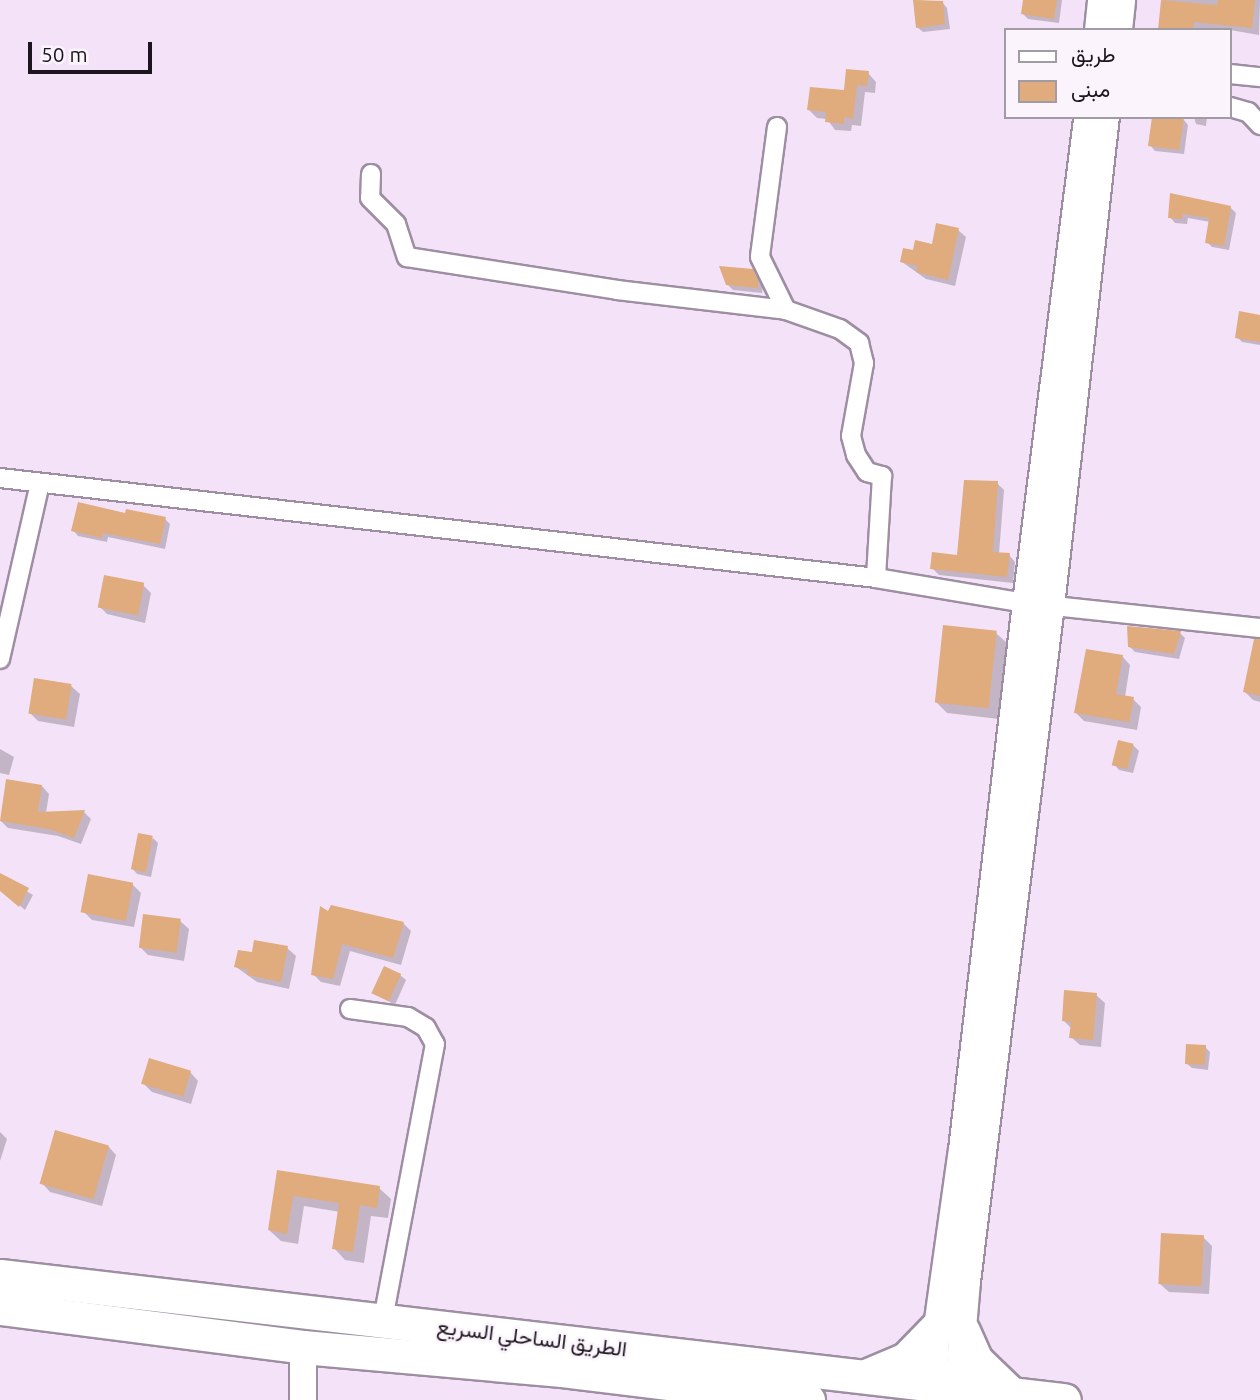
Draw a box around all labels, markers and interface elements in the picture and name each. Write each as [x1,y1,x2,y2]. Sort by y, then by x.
scale bar [32,28,156,72]
legend [1004,28,1232,119]
text: 50 m [41,42,88,66]
text: طريق [1071,42,1116,66]
text: مبنى [1071,77,1110,101]
street label: الطريق الساحلي السريع [436,1313,628,1361]

